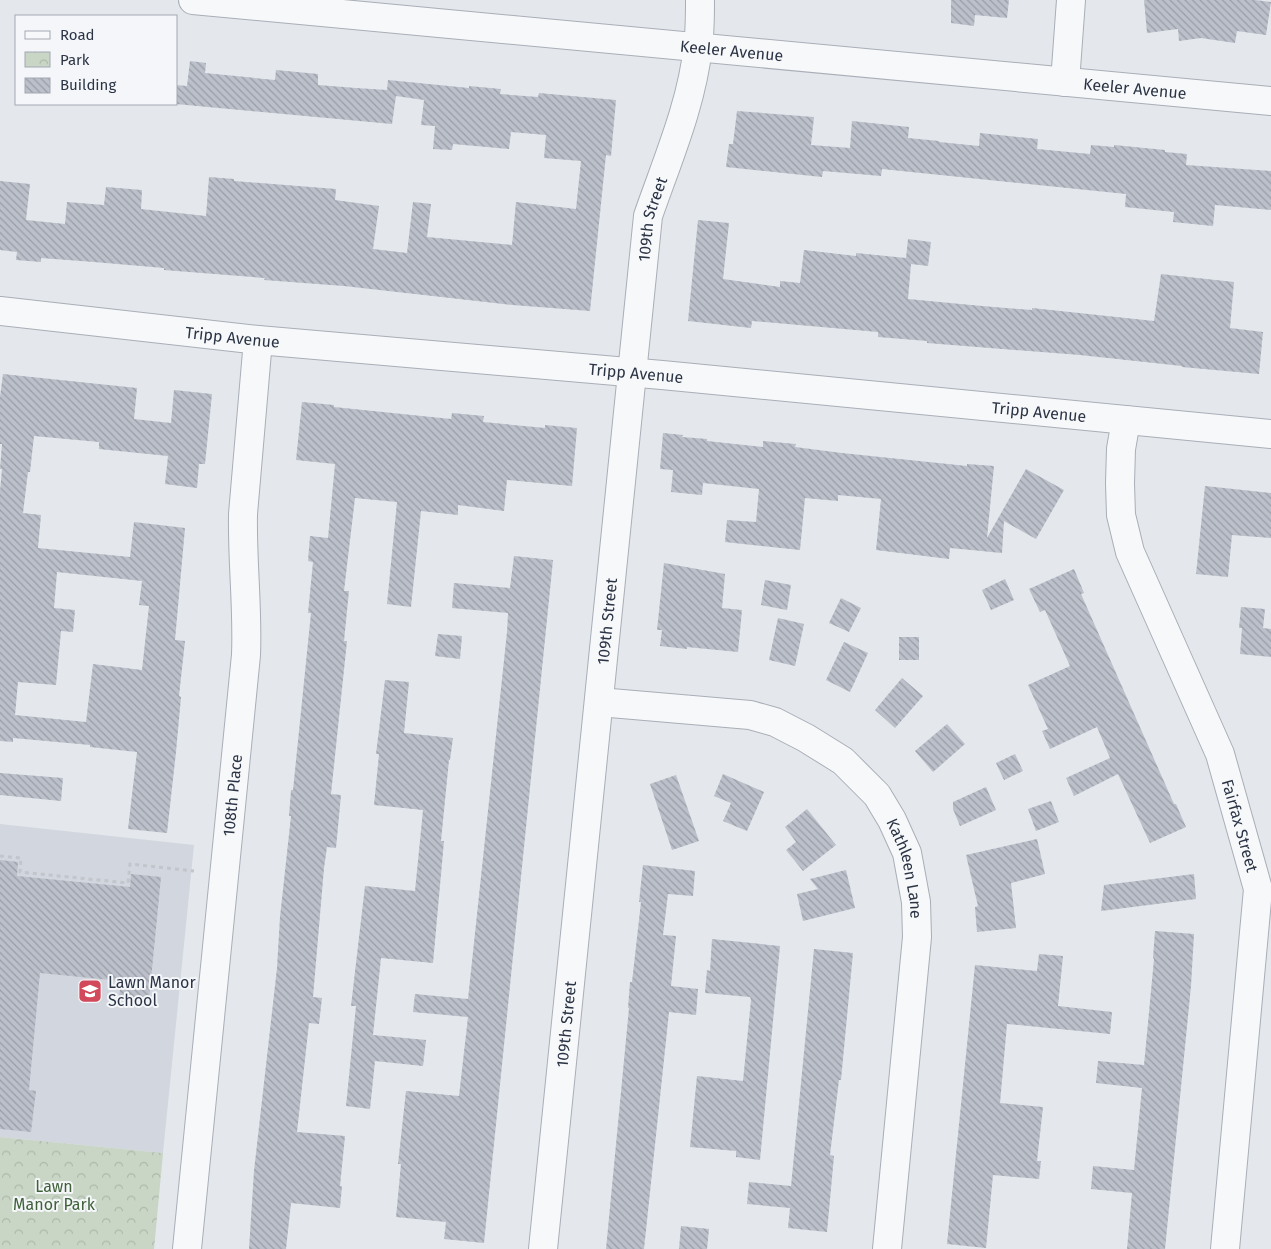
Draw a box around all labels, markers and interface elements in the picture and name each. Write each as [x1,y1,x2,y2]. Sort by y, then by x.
legend [15,15,178,105]
text: Road [60,26,95,44]
street label: Keeler Avenue [679,36,784,65]
text: Park [60,51,90,69]
street label: Keeler Avenue [1082,74,1187,103]
text: Building [60,76,116,94]
street label: 109th Street [634,174,671,263]
street label: Tripp Avenue [184,322,281,351]
street label: Tripp Avenue [588,359,684,387]
street label: Tripp Avenue [991,398,1087,426]
street label: 109th Street [593,577,621,665]
street label: 108th Place [219,753,246,837]
street label: Fairfax Street [1218,777,1262,874]
street label: Kathleen Lane [883,815,926,919]
place label: Lawn Manor School [108,973,196,1010]
school or university icon: Lawn Manor School [77,978,103,1004]
street label: 109th Street [552,980,580,1068]
park label: Lawn Manor Park [13,1177,96,1214]

